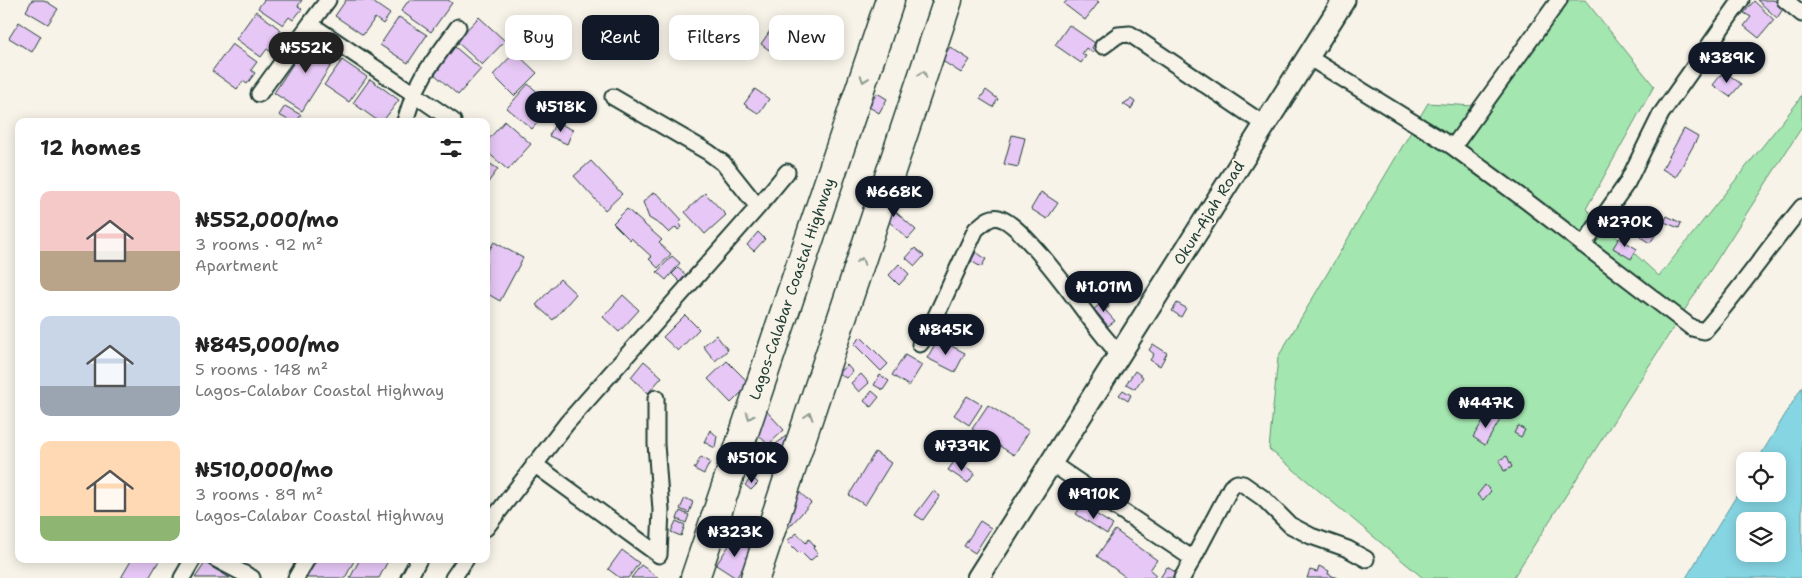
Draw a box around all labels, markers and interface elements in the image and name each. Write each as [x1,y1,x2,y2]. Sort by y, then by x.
chip: Buy [505,15,572,60]
chip: Rent [582,15,659,60]
chip: Filters [669,15,759,60]
chip: New [769,15,844,60]
pin: ₦552K [271,32,341,74]
text: ₦552K [280,37,332,58]
pin: ₦389K [1692,42,1762,84]
text: ₦389K [1699,47,1755,68]
one-way arrow [918,70,928,79]
one-way arrow [859,75,869,83]
pin: ₦518K [526,90,596,133]
text: ₦518K [536,96,586,117]
text: 12 homes [40,134,141,162]
icon: filters [437,134,465,162]
street label: Okun-Ajah Road [1169,157,1249,269]
street label: Lagos-Calabar Coastal Highway [745,175,839,403]
pin: ₦668K [859,176,929,218]
text: ₦668K [866,181,922,202]
text: ₦552,000/mo [195,206,339,234]
pin: ₦270K [1590,206,1660,248]
icon: home [80,211,140,271]
text: ₦270K [1598,211,1652,232]
text: 3 rooms · 92 m² [195,234,323,255]
text: Apartment [195,255,278,276]
one-way arrow [855,258,865,266]
pin: ₦1.01M [1063,270,1145,313]
text: ₦1.01M [1076,276,1132,297]
pin: ₦845K [911,314,981,356]
text: ₦845K [919,319,973,340]
text: ₦845,000/mo [195,331,340,359]
icon: home [80,336,140,396]
text: 5 rooms · 148 m² [195,359,328,380]
text: Lagos-Calabar Coastal Highway [195,380,444,401]
pin: ₦447K [1451,386,1521,429]
text: ₦447K [1458,392,1514,413]
one-way arrow [745,411,755,419]
one-way arrow [803,412,813,420]
pin: ₦739K [927,430,997,472]
text: ₦739K [935,435,989,456]
pin: ₦510K [717,442,787,484]
text: ₦510K [727,447,777,468]
map controls [1736,452,1786,562]
button: locate [1736,452,1786,502]
text: ₦510,000/mo [195,456,333,484]
icon: home [80,461,140,521]
pin: ₦910K [1059,478,1129,520]
text: ₦910K [1069,483,1119,504]
text: 3 rooms · 89 m² [195,484,323,505]
text: Lagos-Calabar Coastal Highway [195,505,444,526]
button: layers [1736,512,1786,562]
pin: ₦323K [700,516,770,558]
text: ₦323K [708,521,762,542]

